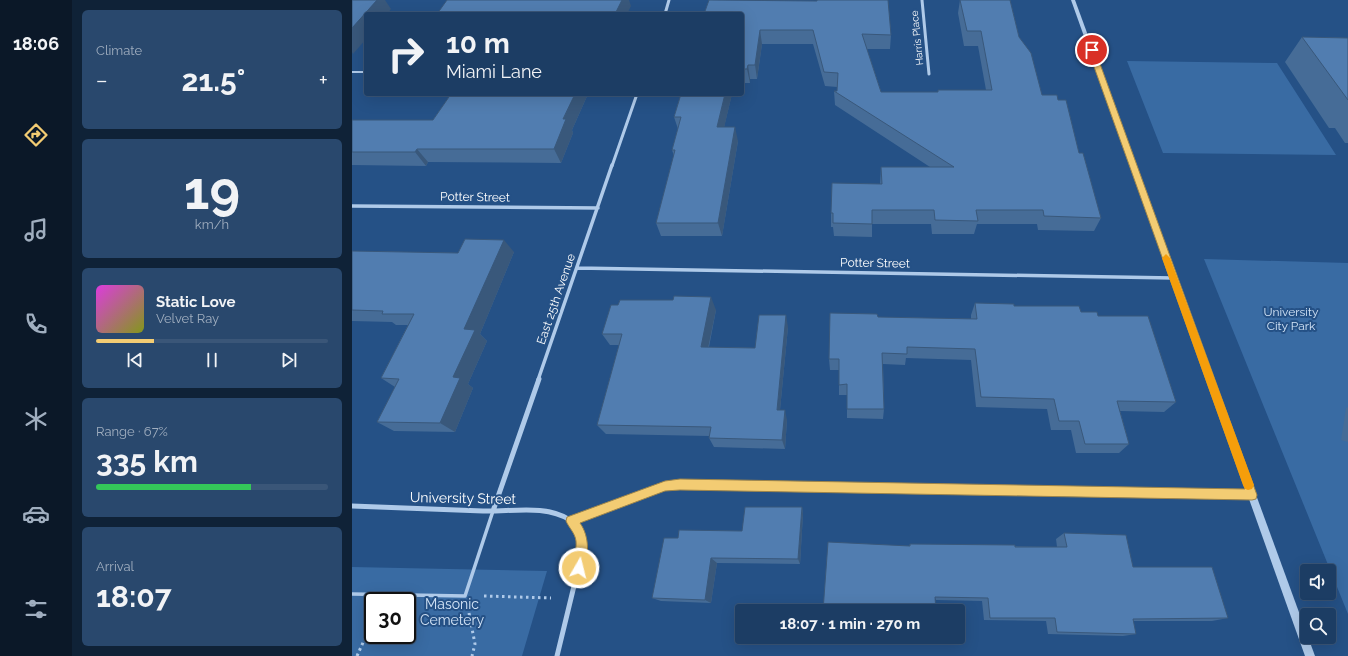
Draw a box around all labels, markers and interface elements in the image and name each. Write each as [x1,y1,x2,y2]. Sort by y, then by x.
street label: Harris Place [909,10,925,66]
text: 10 m [446,27,510,60]
icon: right [380,28,432,80]
text: 18:06 [13,33,59,54]
pin [1075,33,1109,67]
icon: arrive [1081,39,1103,61]
text: Climate [96,43,142,58]
text: Miami Lane [446,61,542,82]
text: 21.5° [182,63,245,98]
text: − [96,67,108,93]
text: + [319,67,328,93]
icon: directions [22,121,50,149]
text: 19 [184,160,240,221]
street label: Potter Street [440,189,510,205]
icon: music [22,216,50,244]
text: km/h [195,217,229,232]
street label: East 25th Avenue [534,252,578,346]
street label: Potter Street [840,255,910,271]
text: Static Love [156,293,235,311]
park label: University City Park [1264,305,1319,333]
icon: phone [22,310,50,338]
text: Velvet Ray [156,311,219,326]
icon: previous [124,349,146,371]
icon: pause [201,349,223,371]
icon: next [278,349,300,371]
icon: climate [22,405,50,433]
text: Range · 67% [96,424,168,439]
text: 335 km [96,444,198,479]
street label: University Street [410,489,517,507]
icon: car [22,500,50,528]
position arrow [558,547,600,589]
text: Arrival [96,559,134,574]
map controls [1300,564,1336,644]
button: sound [1300,564,1336,600]
text: 18:07 [96,579,172,614]
speed limit sign: 30 [364,592,416,644]
icon: filters [22,595,50,623]
park label: Masonic Cemetery [420,596,484,628]
button: search [1300,608,1336,644]
text: 18:07 · 1 min · 270 m [780,615,920,633]

